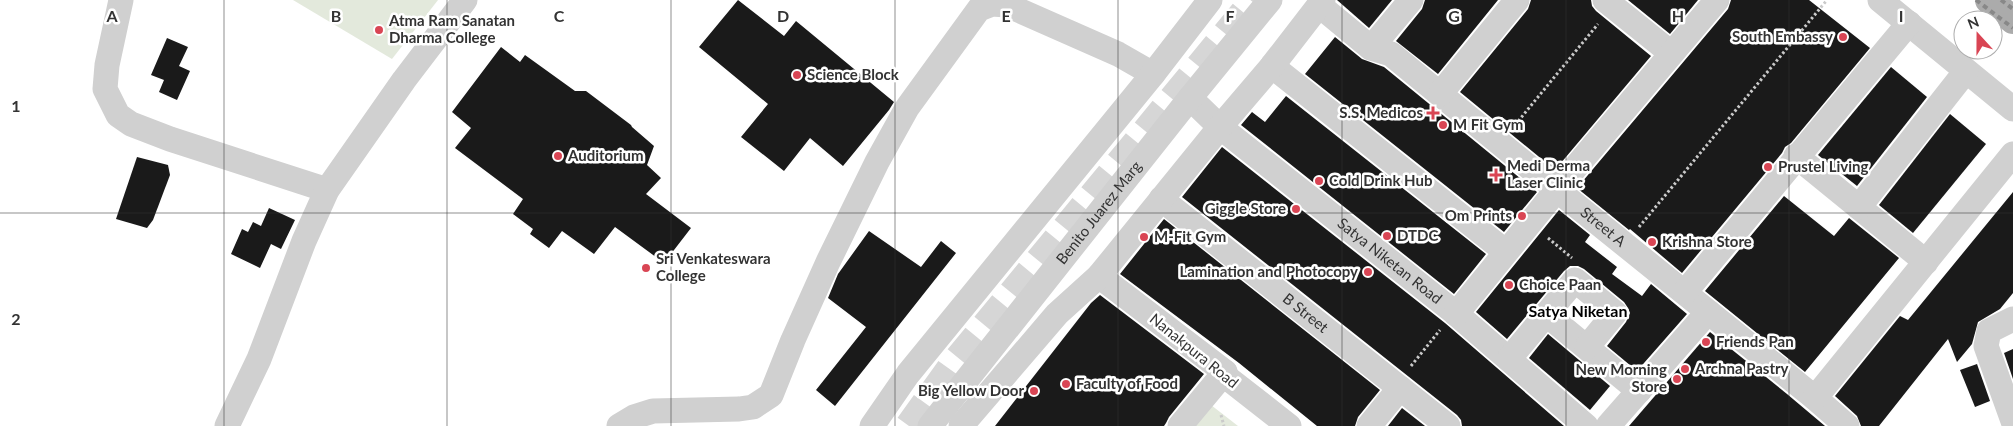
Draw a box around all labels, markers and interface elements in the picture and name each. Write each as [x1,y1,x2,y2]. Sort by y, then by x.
text: A [105,6,118,25]
text: B [331,6,341,25]
text: C [554,6,565,25]
text: D [777,6,789,25]
text: E [1001,6,1011,25]
text: F [1225,6,1235,25]
text: G [1448,6,1460,25]
text: H [1672,6,1684,25]
text: I [1899,6,1903,25]
north arrow [1953,10,2003,60]
place label: Atma Ram Sanatan Dharma College [388,11,515,46]
text: N [1965,13,1981,32]
marker: Atma Ram Sanatan Dharma College [373,24,385,36]
place label: South Embassy [1732,27,1833,45]
marker: South Embassy [1837,31,1849,43]
place label: Science Block [807,65,900,83]
marker: Science Block [791,69,803,81]
text: 1 [11,96,21,115]
place label: S.S. Medicos [1339,103,1423,121]
marker: S.S. Medicos [1427,107,1439,119]
place label: M Fit Gym [1453,115,1523,133]
marker: M Fit Gym [1437,119,1449,131]
place label: Auditorium [567,146,644,164]
marker: Auditorium [552,150,564,162]
place label: Medi Derma Laser Clinic [1507,156,1590,191]
street label: Benito Juarez Marg [1052,157,1145,267]
place label: Prustel Living [1778,157,1869,175]
marker: Prustel Living [1762,161,1774,173]
marker: Medi Derma Laser Clinic [1489,168,1503,182]
place label: Cold Drink Hub [1329,171,1432,189]
marker: Cold Drink Hub [1313,175,1325,187]
place label: Giggle Store [1205,199,1286,217]
marker: Giggle Store [1290,203,1302,215]
street label: Street A [1577,203,1631,250]
place label: Om Prints [1445,206,1512,224]
marker: Om Prints [1516,210,1528,222]
street label: Satya Niketan Road [1334,214,1446,307]
place label: DTDC [1397,226,1438,244]
place label: M-Fit Gym [1154,227,1226,245]
marker: DTDC [1381,230,1393,242]
marker: M-Fit Gym [1138,231,1150,243]
place label: Krishna Store [1662,232,1752,250]
marker: Krishna Store [1646,236,1658,248]
place label: Sri Venkateswara College [656,249,771,284]
marker: Sri Venkateswara College [640,262,652,274]
place label: Lamination and Photocopy [1179,262,1358,280]
marker: Lamination and Photocopy [1362,266,1374,278]
place label: Choice Paan [1519,275,1601,293]
marker: Choice Paan [1503,279,1515,291]
street label: B Street [1280,289,1333,336]
district label: Satya Niketan [1529,301,1627,320]
text: 2 [11,309,21,328]
street label: Nanakpura Road [1147,309,1243,391]
place label: Friends Pan [1716,332,1794,350]
marker: Friends Pan [1700,336,1712,348]
place label: Archna Pastry [1694,359,1789,377]
place label: New Morning Store [1576,360,1667,395]
marker: Archna Pastry [1679,363,1691,375]
marker: New Morning Store [1671,373,1683,385]
place label: Faculty of Food [1076,374,1178,392]
marker: Faculty of Food [1060,378,1072,390]
place label: Big Yellow Door [918,381,1024,399]
marker: Big Yellow Door [1028,385,1040,397]

